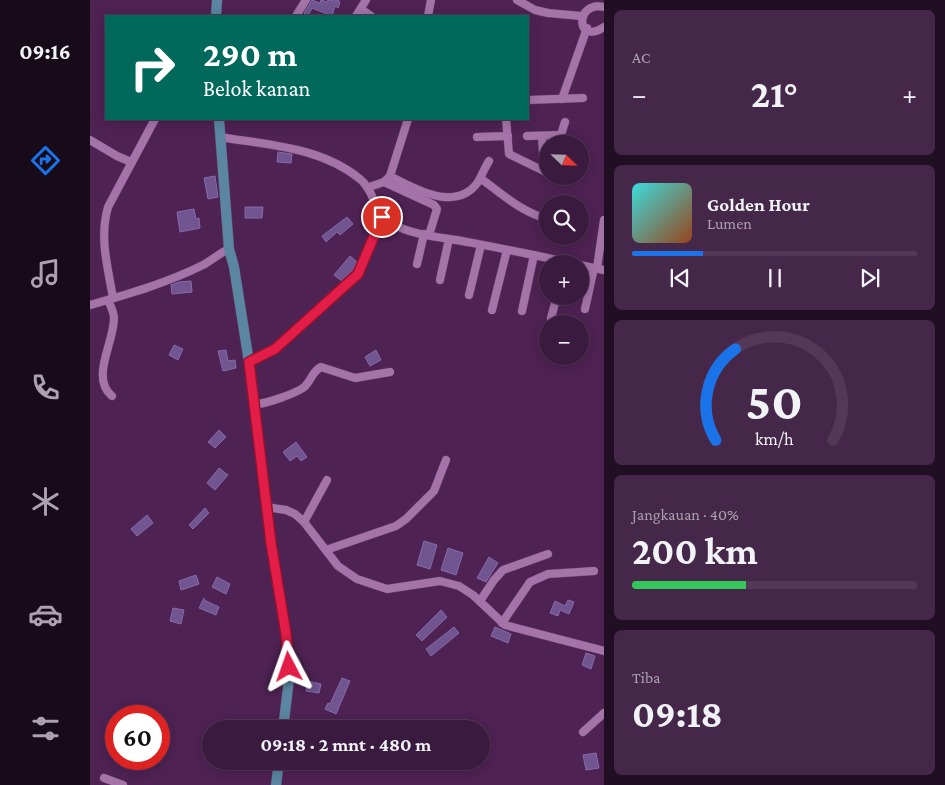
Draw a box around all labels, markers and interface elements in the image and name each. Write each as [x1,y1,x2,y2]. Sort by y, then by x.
icon: right [120,35,185,100]
text: 290 m [203,35,297,74]
text: 09:16 [19,39,71,64]
text: AC [632,49,650,66]
text: 21° [751,73,798,115]
text: Belok kanan [203,76,310,101]
text: − [632,79,647,110]
text: + [902,79,917,110]
north arrow [539,135,589,185]
map controls [539,135,589,365]
icon: directions [28,143,63,178]
text: Golden Hour [707,194,810,215]
button: search [539,195,589,245]
pin [361,196,403,238]
icon: arrive [368,203,396,231]
text: Lumen [707,215,752,232]
button: + [539,255,589,305]
icon: music [28,256,63,291]
icon: previous [666,264,694,292]
icon: pause [761,264,789,292]
icon: next [856,264,884,292]
button: − [539,315,589,365]
icon: phone [28,370,63,405]
text: 50 [746,372,803,430]
text: km/h [755,429,794,449]
icon: climate [28,484,63,519]
text: Jangkauan · 40% [632,506,739,523]
text: 200 km [632,530,758,572]
icon: car [28,597,63,632]
position arrow [262,640,314,692]
text: Tiba [632,669,661,686]
text: 09:18 [632,693,723,735]
speed limit sign: 60 [105,705,170,770]
icon: filters [28,711,63,746]
text: 09:18 · 2 mnt · 480 m [261,734,431,755]

